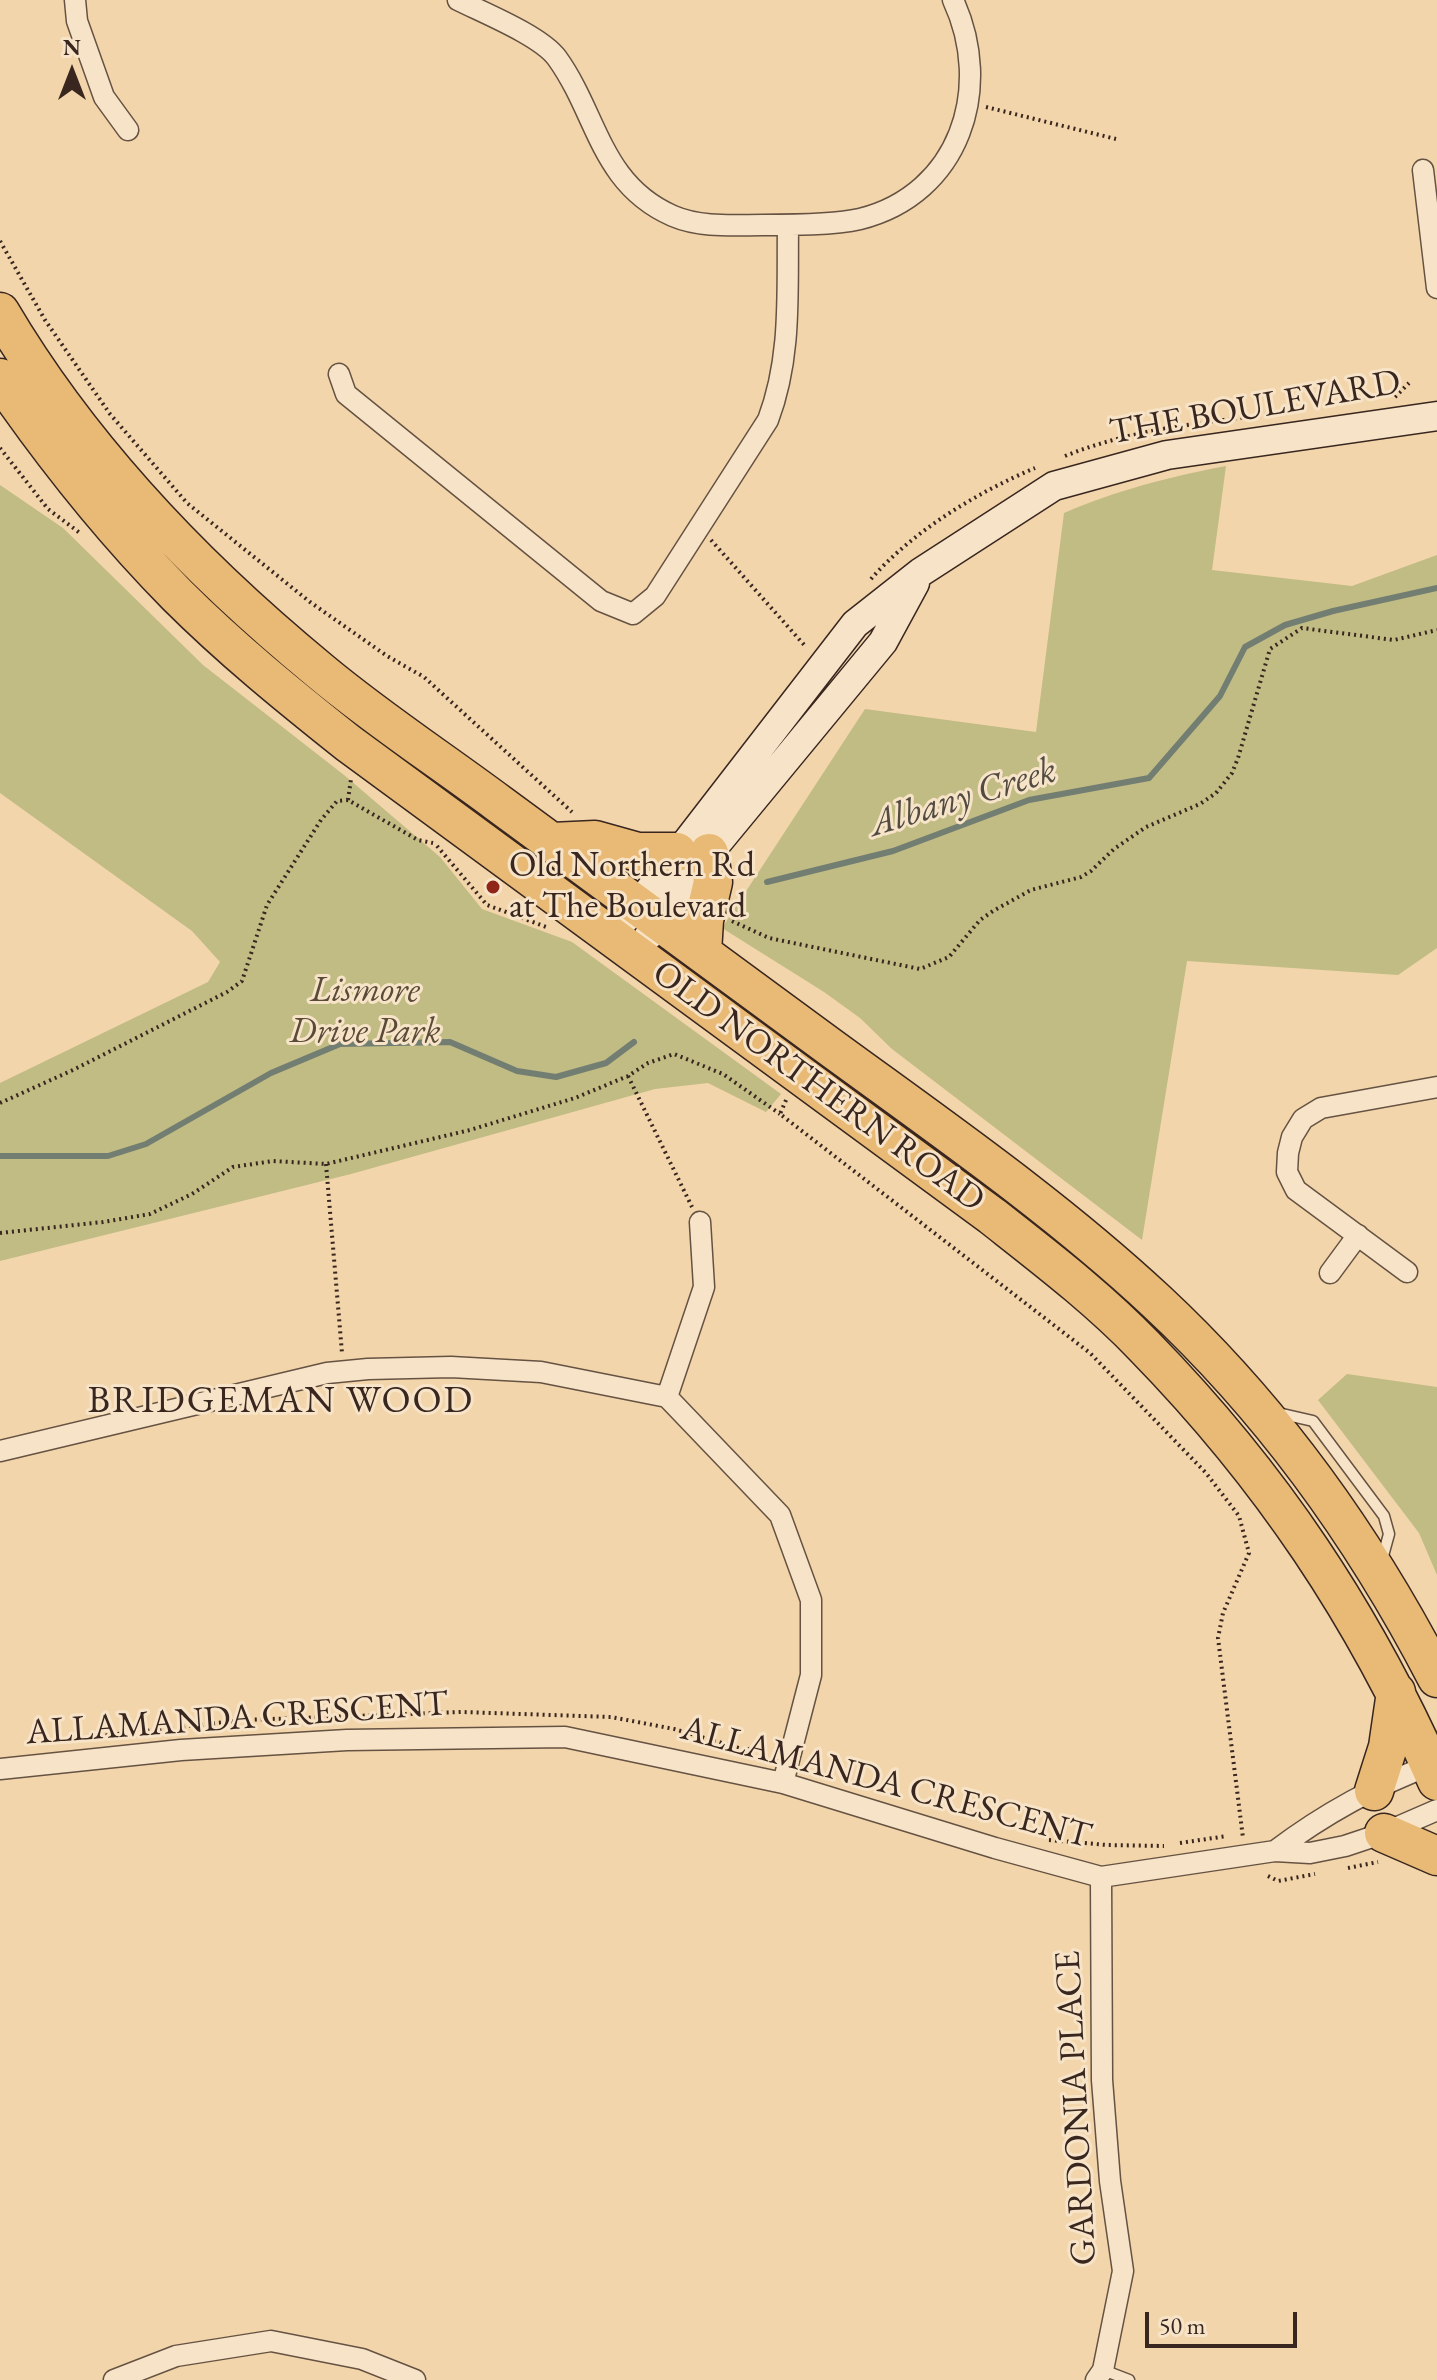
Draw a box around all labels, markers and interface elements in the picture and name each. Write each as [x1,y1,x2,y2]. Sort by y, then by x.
north arrow [32,32,112,112]
text: N [63,33,81,62]
street label: THE BOULEVARD [1106,361,1404,455]
water label: Albany Creek [864,748,1062,848]
place label: Old Northern Rd at The Boulevard [509,844,755,929]
marker: Old Northern Rd at The Boulevard [484,878,502,896]
street label: OLD NORTHERN ROAD [644,952,992,1222]
park label: Lismore Drive Park [289,969,441,1054]
district label: BRIDGEMAN WOOD [88,1379,474,1425]
street label: ALLAMANDA CRESCENT [25,1683,449,1755]
street label: ALLAMANDA CRESCENT [676,1707,1096,1859]
street label: GARDONIA PLACE [1047,1950,1107,2266]
scale bar [1149,2296,1301,2346]
text: 50 m [1159,2310,1206,2341]

